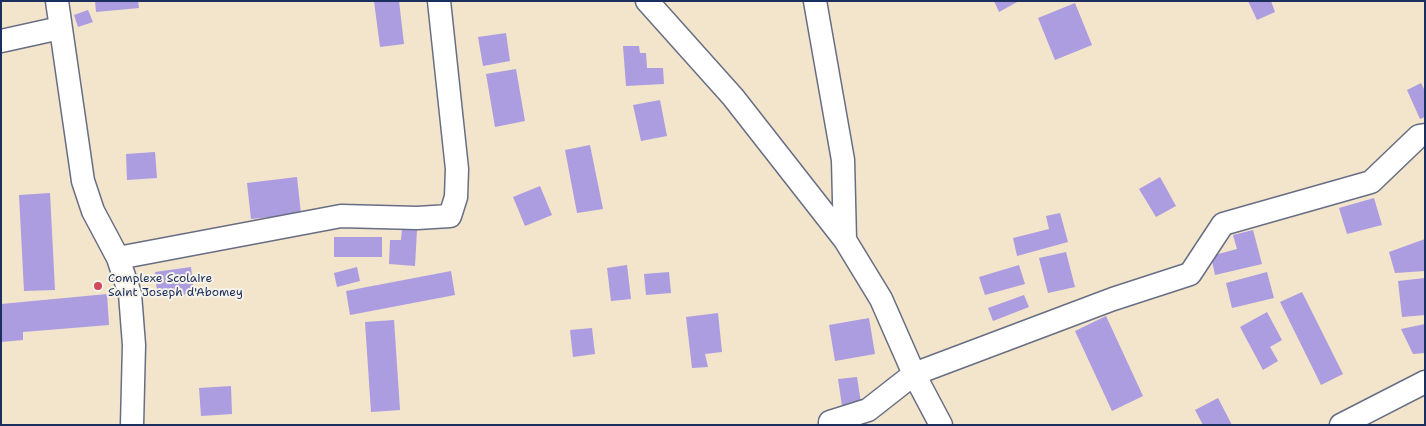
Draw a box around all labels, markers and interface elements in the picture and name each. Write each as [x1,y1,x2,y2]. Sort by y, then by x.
place label: Complexe Scolaire Saint Joseph d'Abomey [108,272,243,300]
marker: Complexe Scolaire Saint Joseph d'Abomey [92,280,104,292]

